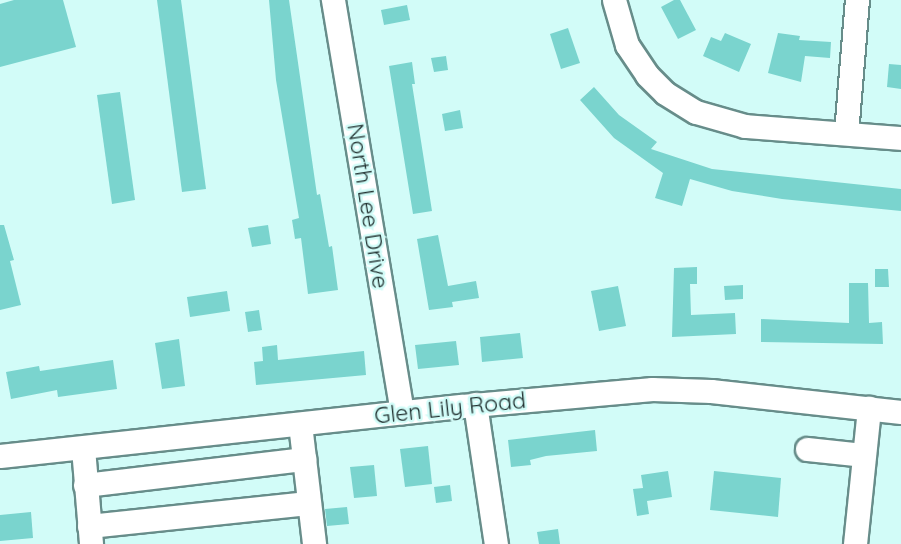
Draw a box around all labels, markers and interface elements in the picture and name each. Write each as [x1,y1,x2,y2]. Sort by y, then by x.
street label: North Lee Drive [341,122,395,290]
street label: Glen Lily Road [373,386,527,430]

